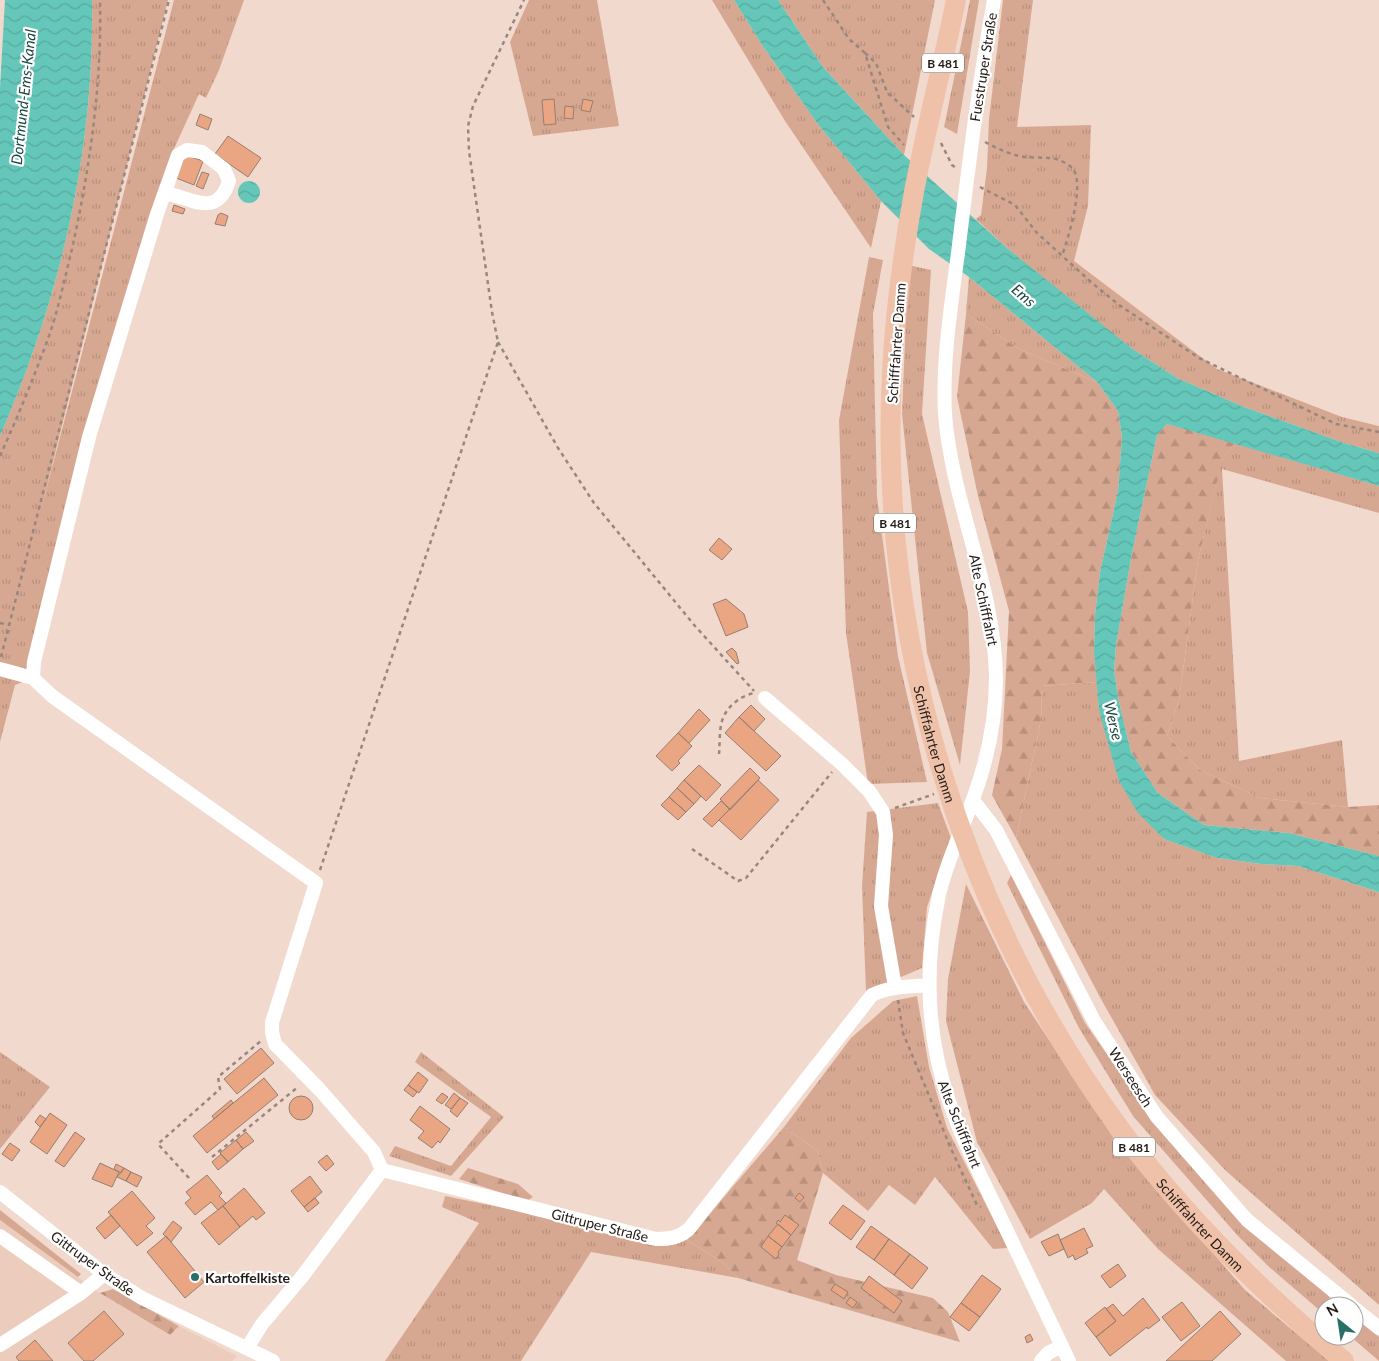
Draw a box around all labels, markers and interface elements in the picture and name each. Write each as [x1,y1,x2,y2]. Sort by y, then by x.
street label: Fuestruper Straße [966,11,1000,123]
water label: Dortmund-Ems-Kanal [7,28,39,166]
road number: B 481 [922,54,964,72]
water label: Ems [1008,280,1040,310]
street label: Schifffahrter Damm [883,282,909,404]
road number: B 481 [874,514,916,532]
street label: Alte Schifffahrt [966,553,1002,647]
street label: Schifffahrter Damm [911,684,960,804]
water label: Werse [1101,700,1127,742]
street label: Werseesch [1105,1044,1157,1110]
street label: Alte Schifffahrt [935,1078,985,1170]
road number: B 481 [1113,1138,1155,1156]
street label: Schifffahrter Damm [1153,1174,1248,1275]
street label: Gittruper Straße [550,1205,650,1245]
street label: Gittruper Straße [48,1227,138,1299]
place label: Kartoffelkiste [205,1269,291,1286]
marker: Kartoffelkiste [189,1271,201,1283]
north arrow [1314,1296,1364,1346]
text: N [1323,1299,1341,1319]

